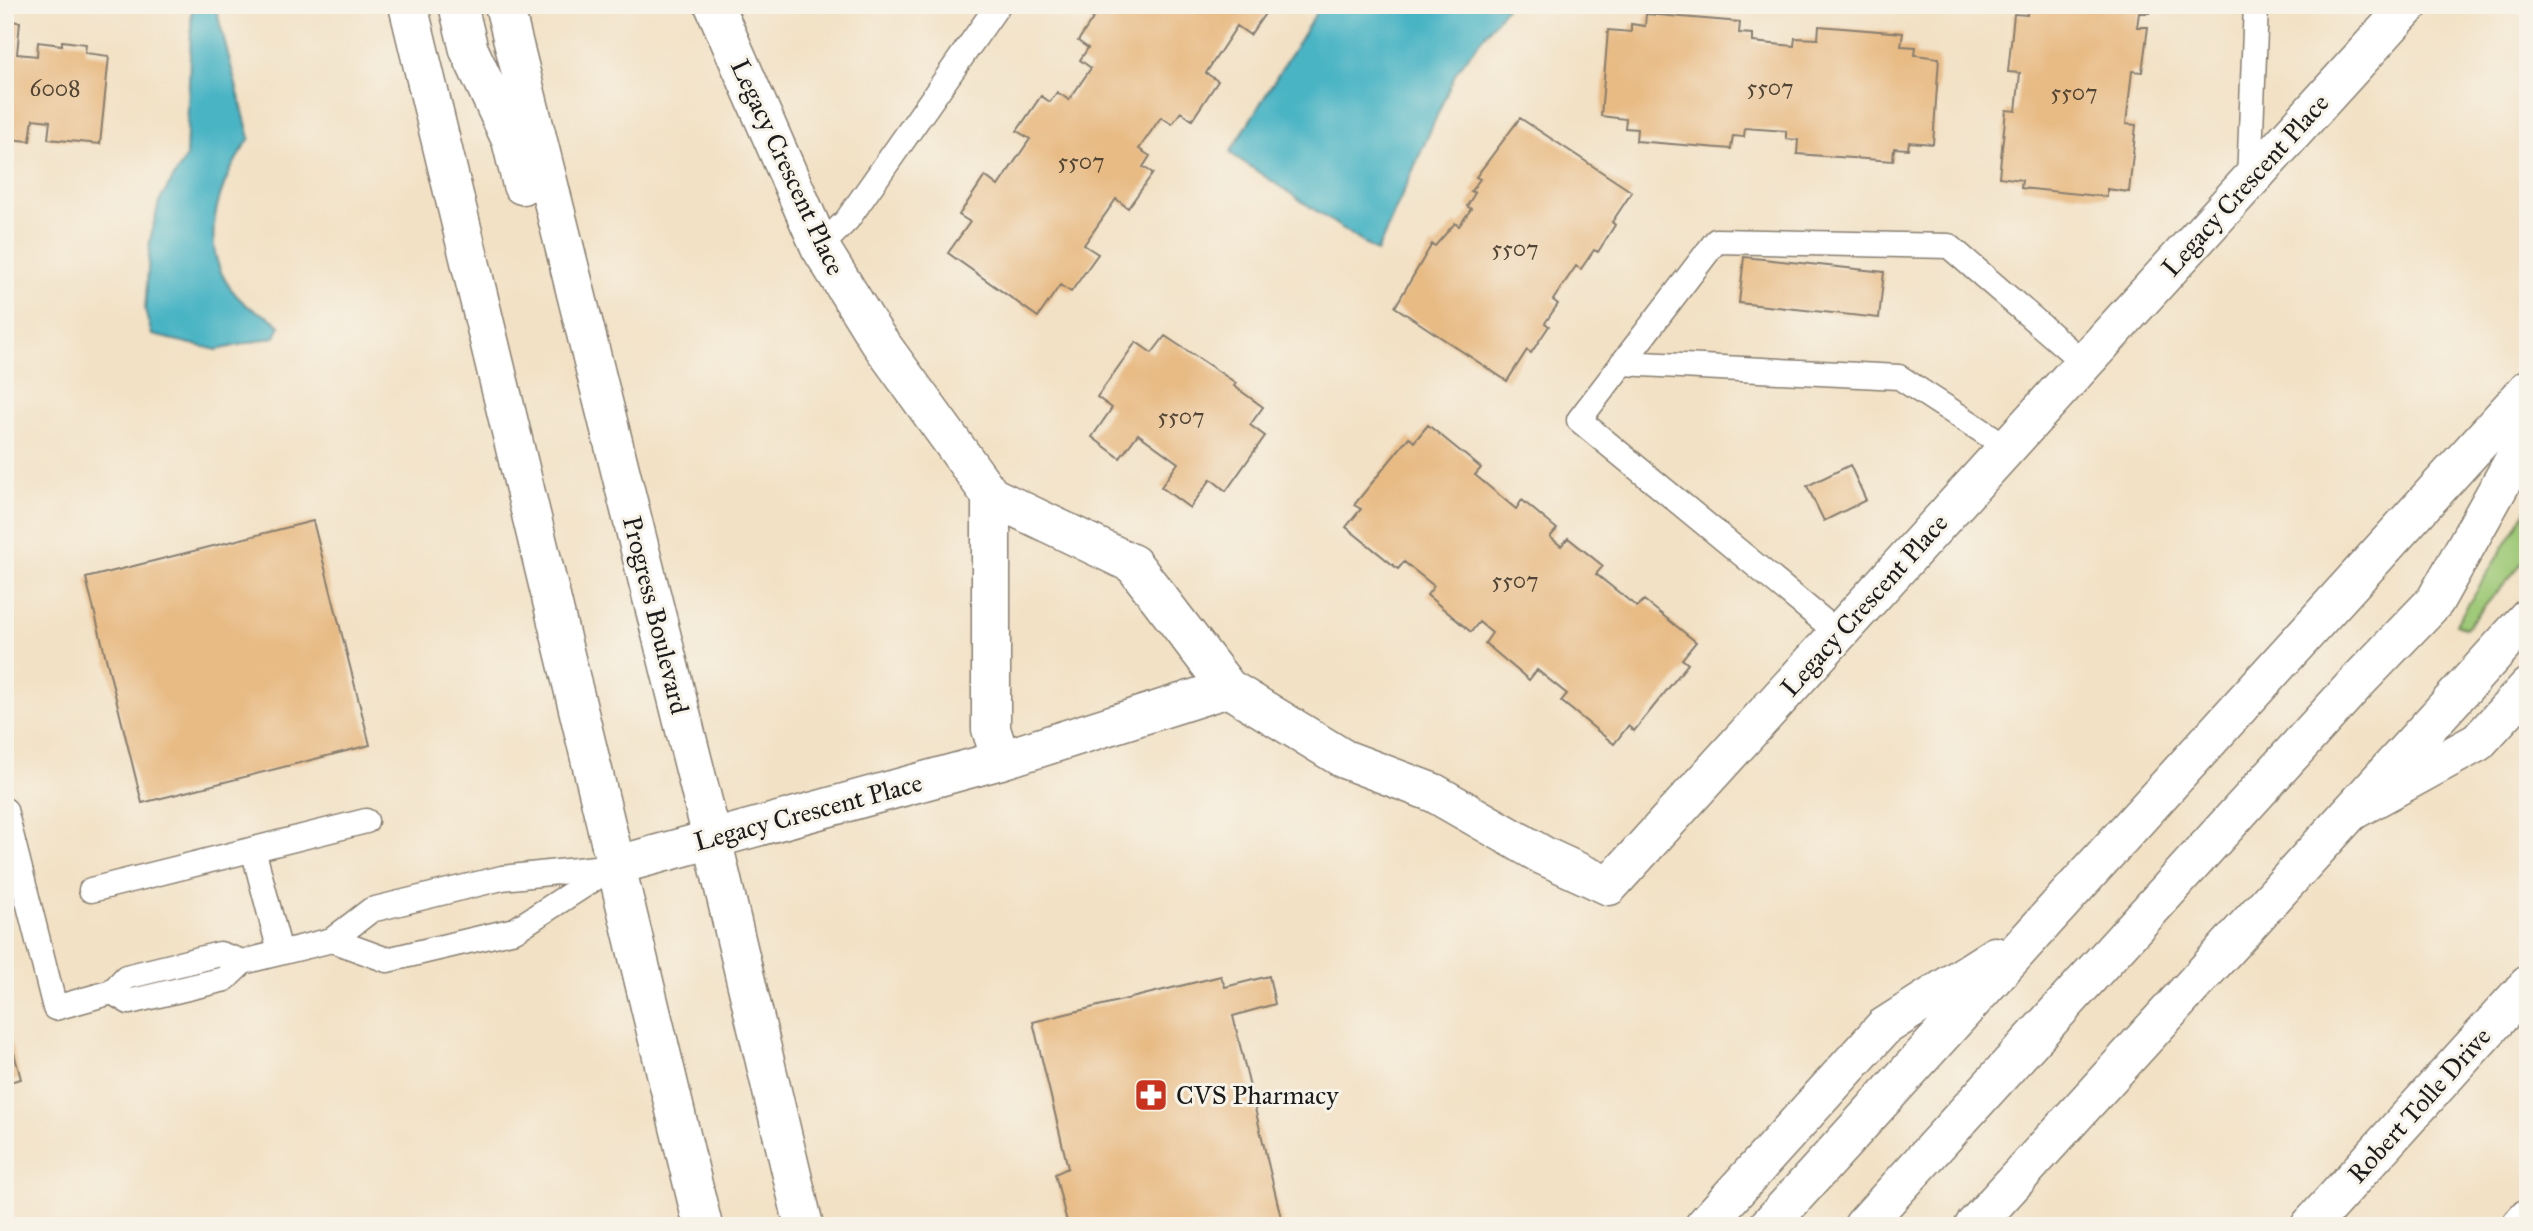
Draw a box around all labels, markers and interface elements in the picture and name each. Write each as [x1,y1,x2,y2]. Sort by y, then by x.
street label: Legacy Crescent Place [724,54,852,280]
house number: 5507 [1746,73,1794,101]
house number: 6008 [30,74,80,102]
house number: 5507 [2050,78,2098,106]
street label: Legacy Crescent Place [2155,87,2336,283]
house number: 5507 [1057,147,1105,175]
house number: 5507 [1491,234,1539,262]
house number: 5507 [1157,402,1205,430]
street label: Legacy Crescent Place [1774,507,1955,703]
street label: Progress Boulevard [616,513,696,717]
house number: 5507 [1491,566,1539,594]
street label: Legacy Crescent Place [690,766,926,858]
street label: Robert Tolle Drive [2341,1020,2497,1190]
pharmacy icon: CVS Pharmacy [1132,1076,1170,1114]
place label: CVS Pharmacy [1176,1079,1339,1111]

